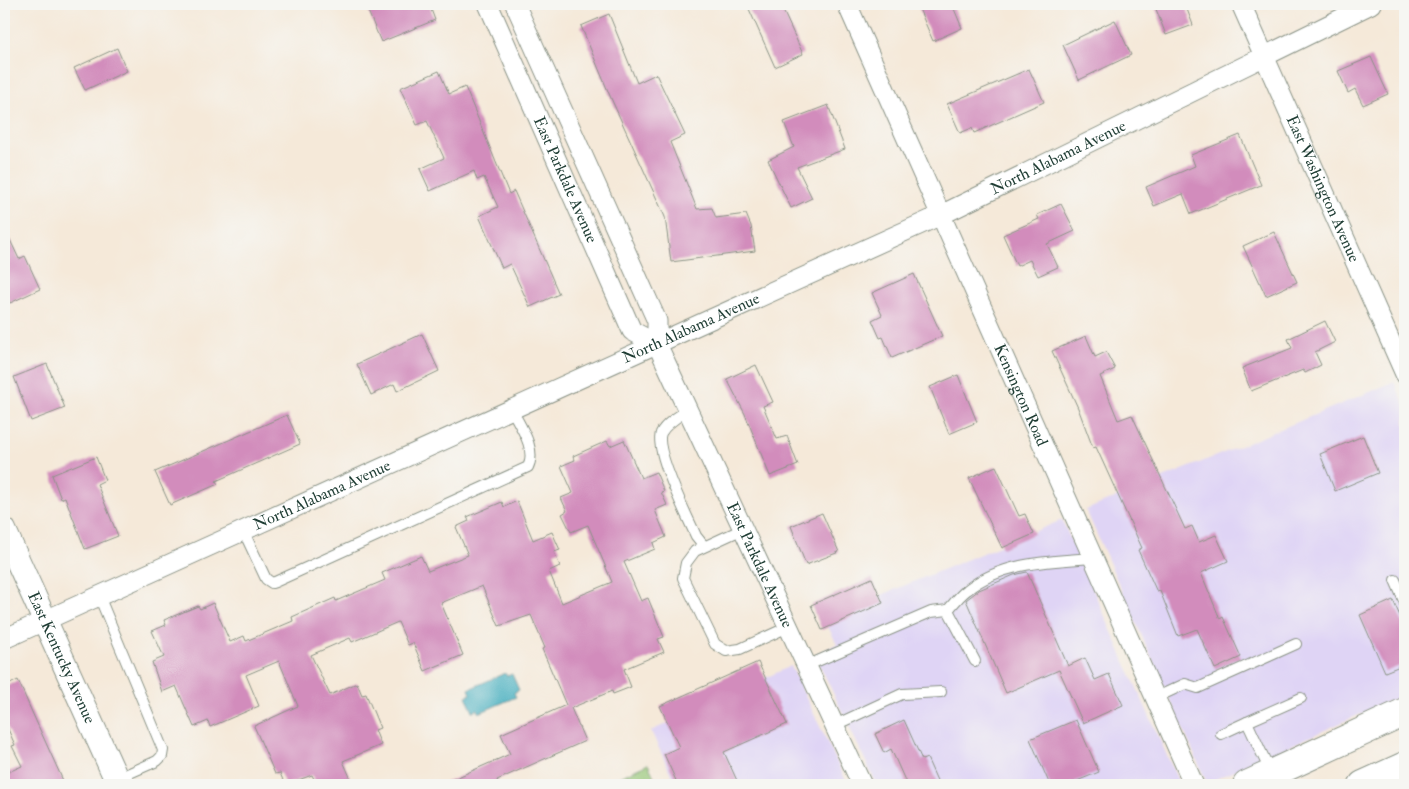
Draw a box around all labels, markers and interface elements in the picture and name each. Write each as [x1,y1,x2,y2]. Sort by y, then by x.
street label: East Washington Avenue [1282,112,1364,266]
street label: East Parkdale Avenue [529,113,602,246]
street label: North Alabama Avenue [987,116,1130,199]
street label: North Alabama Avenue [619,288,763,368]
street label: Kensington Road [989,341,1052,449]
street label: North Alabama Avenue [250,455,394,535]
street label: East Parkdale Avenue [722,499,798,631]
street label: East Kentucky Avenue [23,589,100,727]

